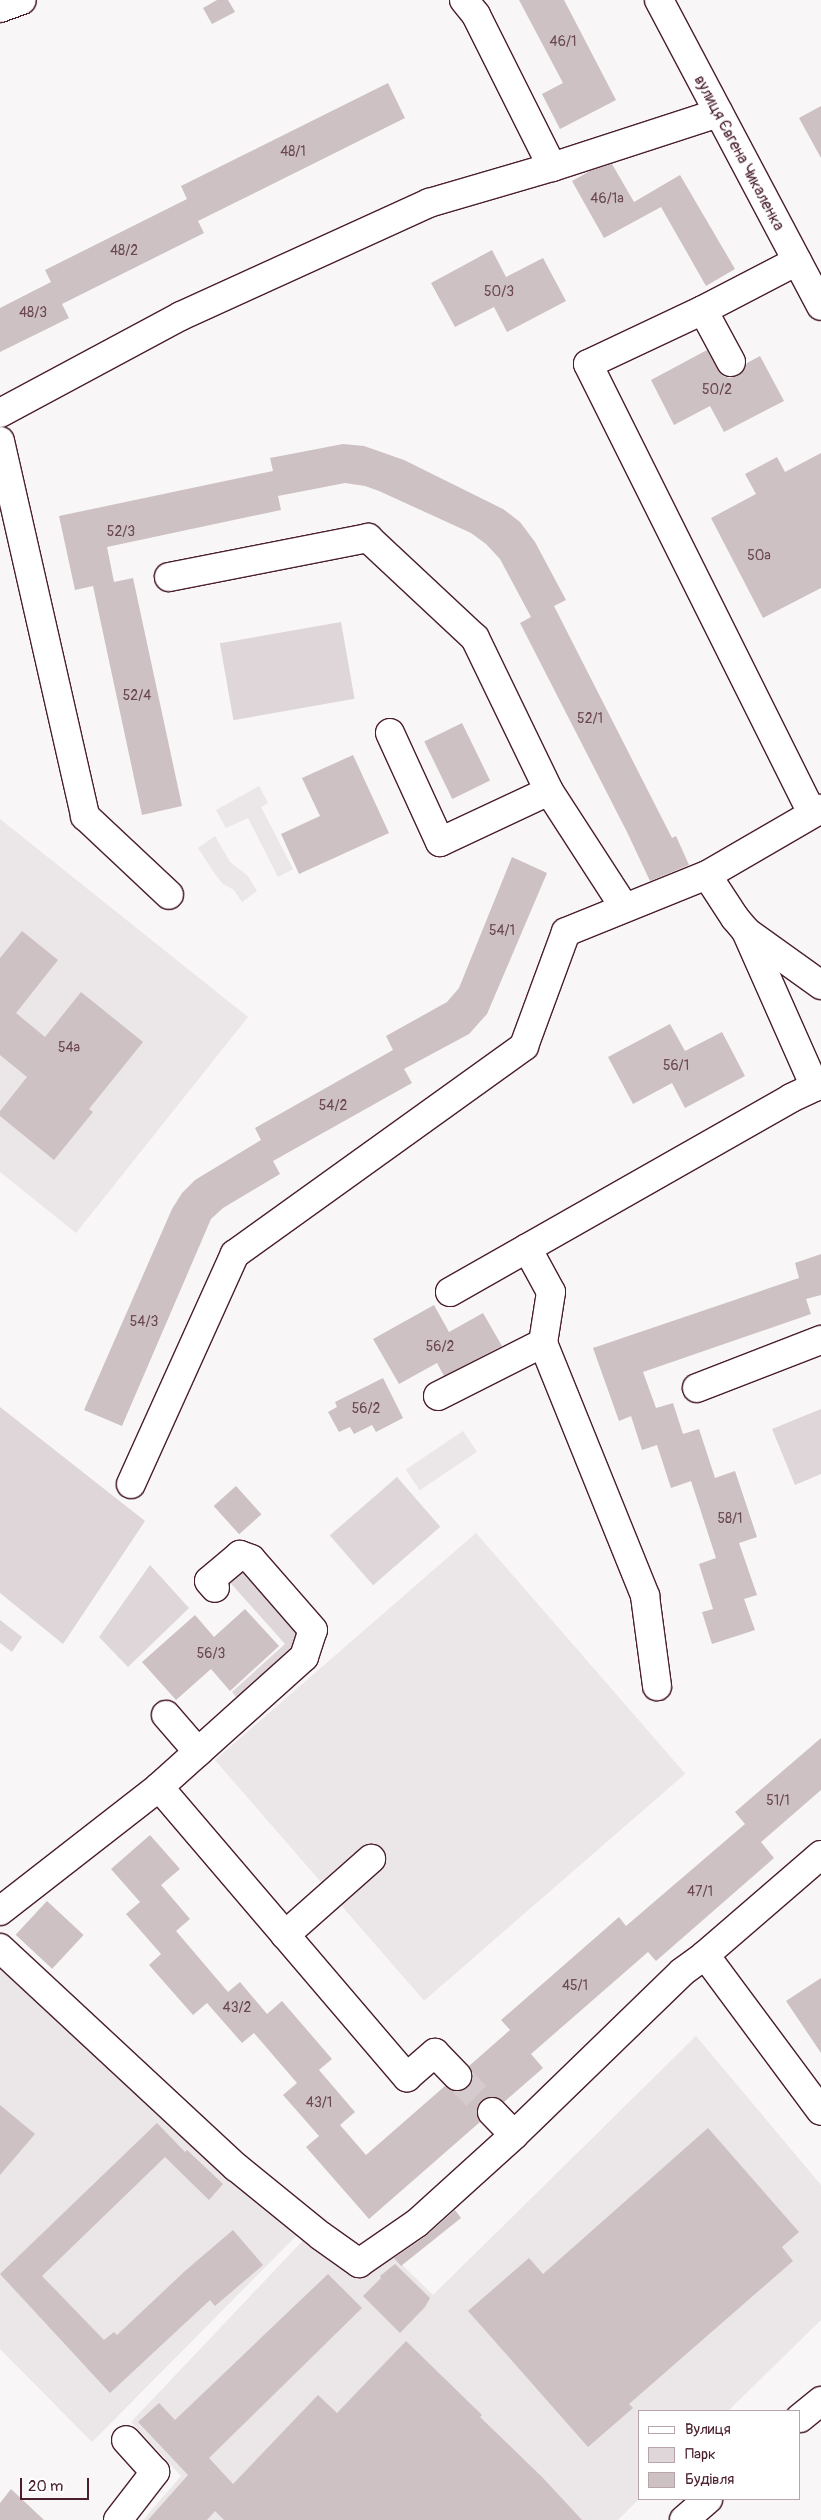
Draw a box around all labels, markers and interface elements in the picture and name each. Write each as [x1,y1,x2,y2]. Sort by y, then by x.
house number: 46/1 [550,34,576,50]
street label: вулиця Євгена Чикаленка [690,72,788,234]
house number: 48/1 [280,144,306,160]
house number: 46/1а [590,191,624,207]
house number: 48/2 [110,243,138,259]
house number: 50/3 [484,284,514,300]
house number: 48/3 [19,305,47,321]
house number: 50/2 [702,382,732,398]
house number: 52/3 [107,524,135,540]
house number: 50а [747,548,771,564]
house number: 52/4 [123,688,151,704]
house number: 52/1 [577,711,603,727]
house number: 54/1 [489,923,515,939]
house number: 54а [58,1040,80,1056]
house number: 56/1 [663,1058,689,1074]
house number: 54/2 [319,1098,347,1114]
house number: 54/3 [130,1314,158,1330]
house number: 56/2 [426,1339,454,1355]
house number: 56/2 [352,1401,380,1417]
house number: 58/1 [717,1511,743,1527]
house number: 56/3 [197,1646,225,1662]
house number: 51/1 [766,1793,790,1809]
house number: 47/1 [687,1884,713,1900]
house number: 45/1 [562,1978,588,1994]
house number: 43/2 [223,2000,251,2016]
house number: 43/1 [306,2095,332,2111]
legend [638,2410,801,2500]
text: Вулиця [685,2420,731,2439]
text: Парк [685,2445,716,2464]
scale bar [22,2468,91,2500]
text: Будівля [685,2470,734,2489]
text: 20 m [28,2477,63,2496]

